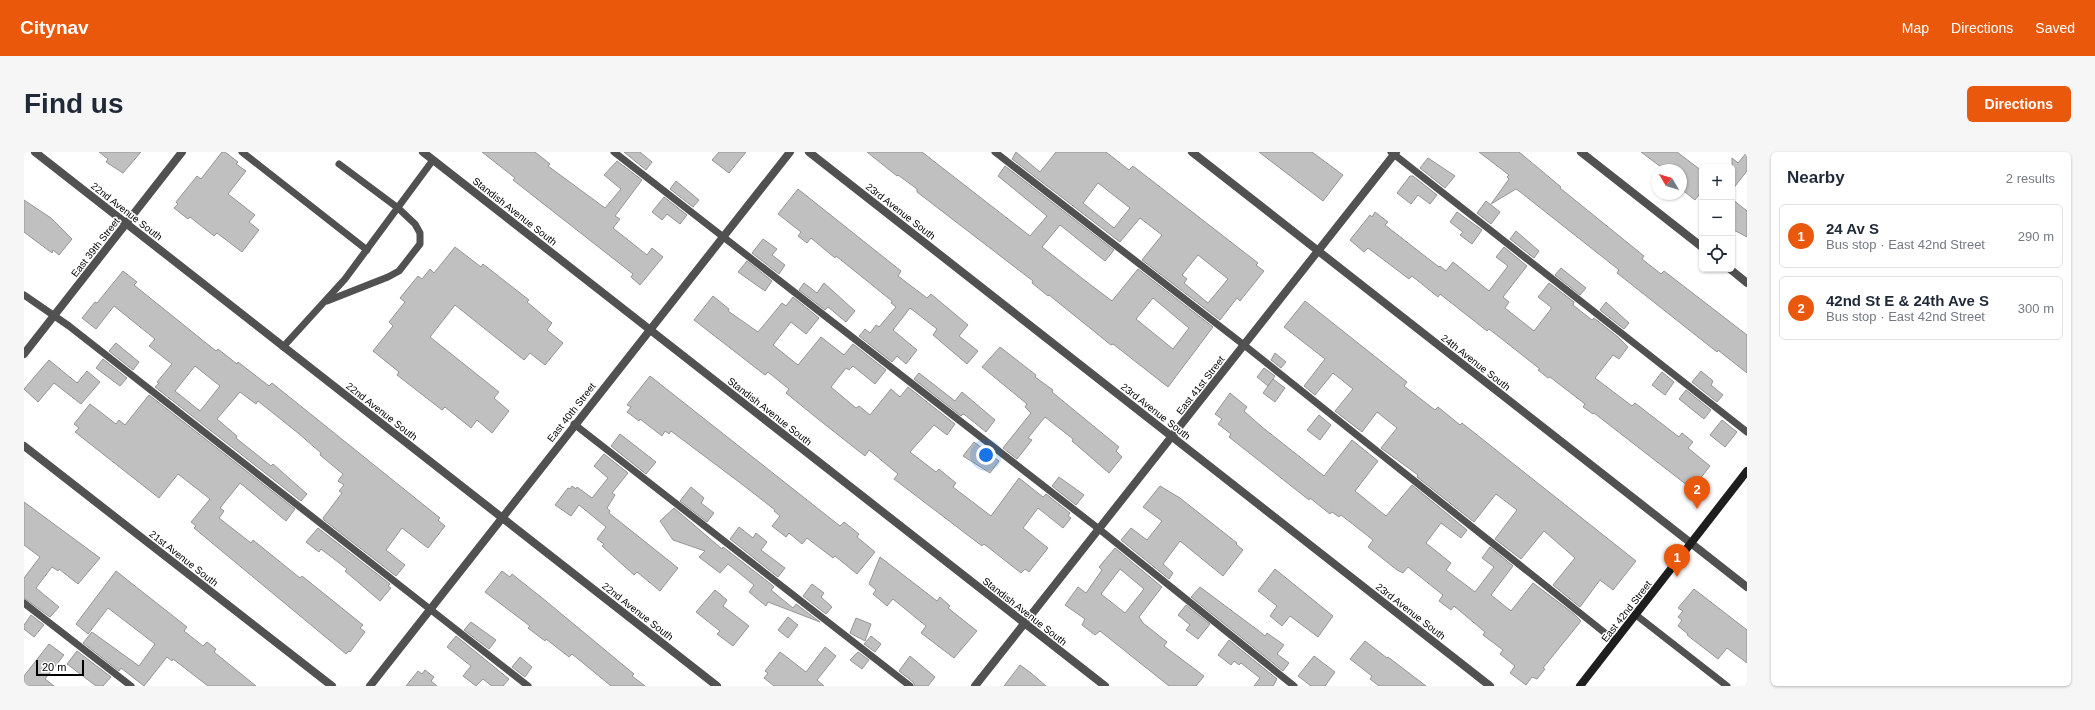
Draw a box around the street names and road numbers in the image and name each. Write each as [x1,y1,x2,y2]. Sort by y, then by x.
street label: Standish Avenue South [470,175,559,248]
street label: 22nd Avenue South [89,180,164,243]
street label: 23rd Avenue South [864,181,938,242]
street label: East 39th Street [69,215,122,279]
street label: 24th Avenue South [1439,332,1512,393]
street label: East 41st Street [1174,354,1227,417]
street label: Standish Avenue South [725,375,814,448]
street label: 22nd Avenue South [344,380,419,443]
street label: East 40th Street [545,380,598,444]
street label: 23rd Avenue South [1119,381,1193,442]
street label: 21st Avenue South [147,528,220,589]
street label: Standish Avenue South [980,575,1069,648]
street label: East 42nd Street [1599,578,1654,644]
street label: 22nd Avenue South [600,580,675,643]
street label: 23rd Avenue South [1374,581,1448,642]

